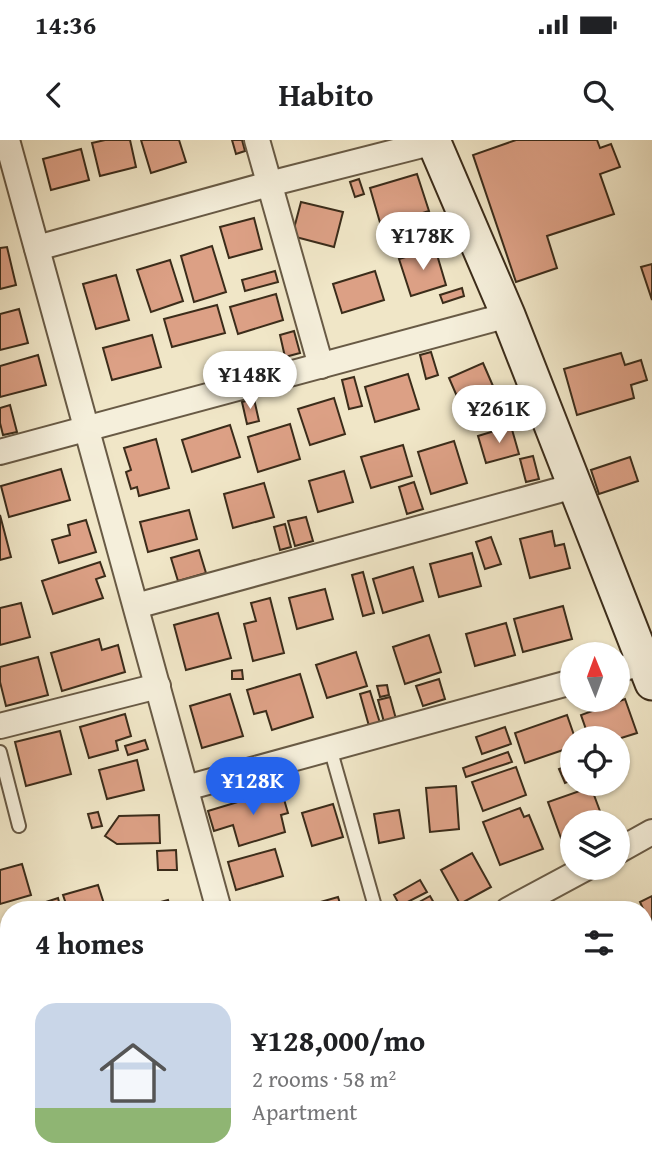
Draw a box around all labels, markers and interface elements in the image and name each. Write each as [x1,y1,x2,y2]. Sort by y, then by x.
text: 14:36 [35,5,96,44]
text: Habito [278,71,374,118]
icon: back [35,76,73,114]
icon: search [579,76,617,114]
pin: ¥178K [374,212,472,272]
text: ¥178K [392,218,454,251]
pin: ¥148K [201,352,299,411]
text: ¥148K [219,357,281,390]
pin: ¥261K [450,386,548,445]
text: ¥261K [468,391,530,424]
north arrow [560,642,630,712]
map controls [560,642,630,880]
button: locate [560,726,630,796]
pin: ¥128K [204,758,302,817]
text: ¥128K [222,763,284,796]
button: layers [560,810,630,880]
text: 4 homes [35,921,144,965]
icon: filters [580,924,618,962]
text: ¥128,000/mo [252,1018,425,1062]
icon: home [91,1031,175,1115]
text: 2 rooms · 58 m² [252,1062,396,1095]
text: Apartment [252,1095,357,1128]

